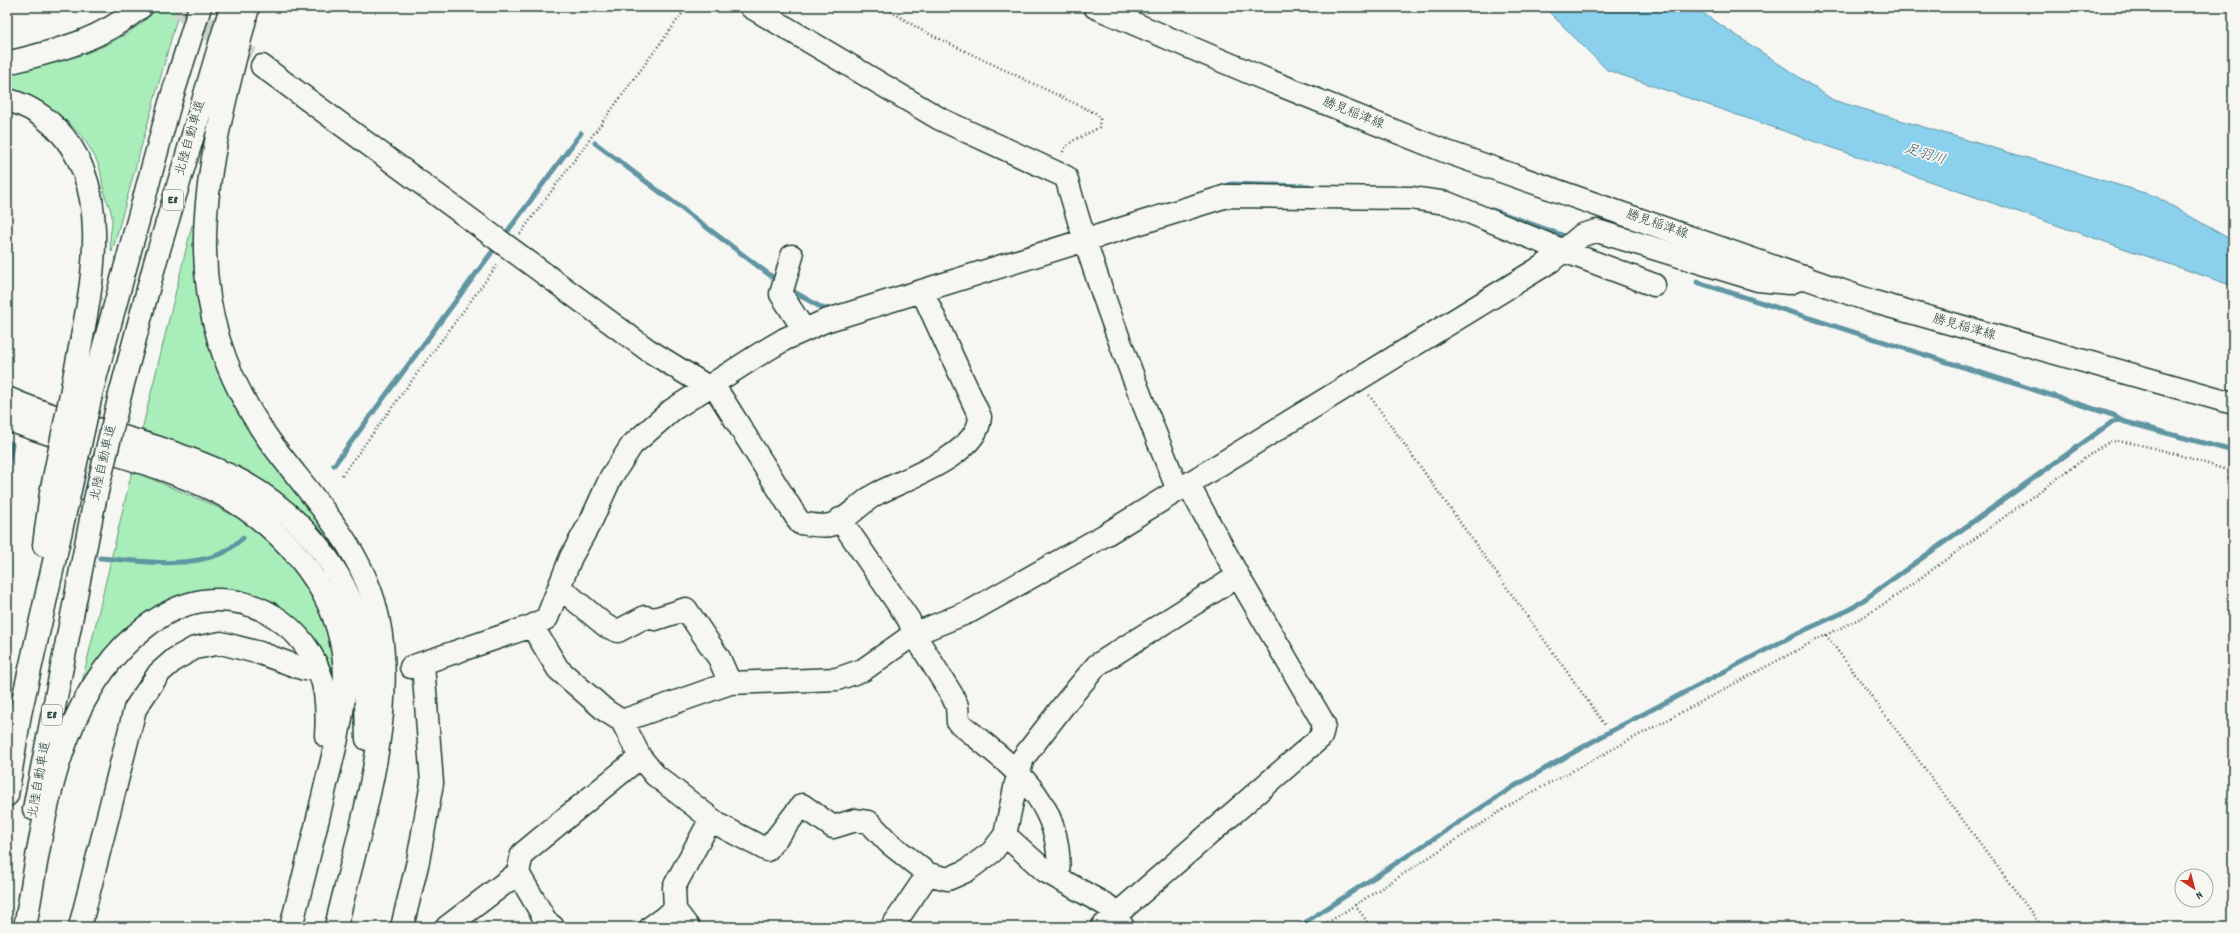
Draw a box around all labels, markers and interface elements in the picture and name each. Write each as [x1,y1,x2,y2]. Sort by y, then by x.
street label: 勝見稲津線 [1319,93,1388,135]
street label: 北陸自動車道 [171,98,211,178]
water label: 足羽川 [1902,139,1948,171]
road number: E8 [163,190,183,210]
street label: 勝見稲津線 [1623,205,1692,245]
street label: 勝見稲津線 [1930,310,1999,346]
street label: 北陸自動車道 [86,423,122,503]
road number: E8 [42,705,62,725]
street label: 北陸自動車道 [24,740,56,820]
north arrow [2174,868,2214,908]
text: N [2191,886,2206,903]

